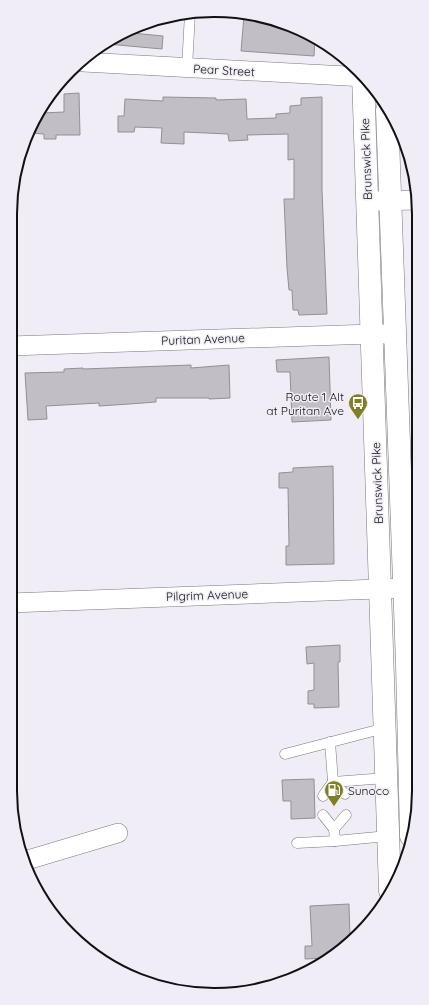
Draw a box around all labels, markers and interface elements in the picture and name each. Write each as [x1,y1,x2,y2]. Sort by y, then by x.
street label: Pear Street [193,61,255,79]
street label: Brunswick Pike [357,118,375,200]
street label: Puritan Avenue [161,330,245,348]
place label: Route 1 Alt at Puritan Ave [266,389,344,418]
bus stop icon: Route 1 Alt at Puritan Ave [347,392,369,420]
street label: Brunswick Pike [368,442,386,524]
street label: Pilgrim Avenue [166,586,249,604]
fuel station icon: Sunoco [323,779,345,807]
place label: Sunoco [348,783,389,798]

